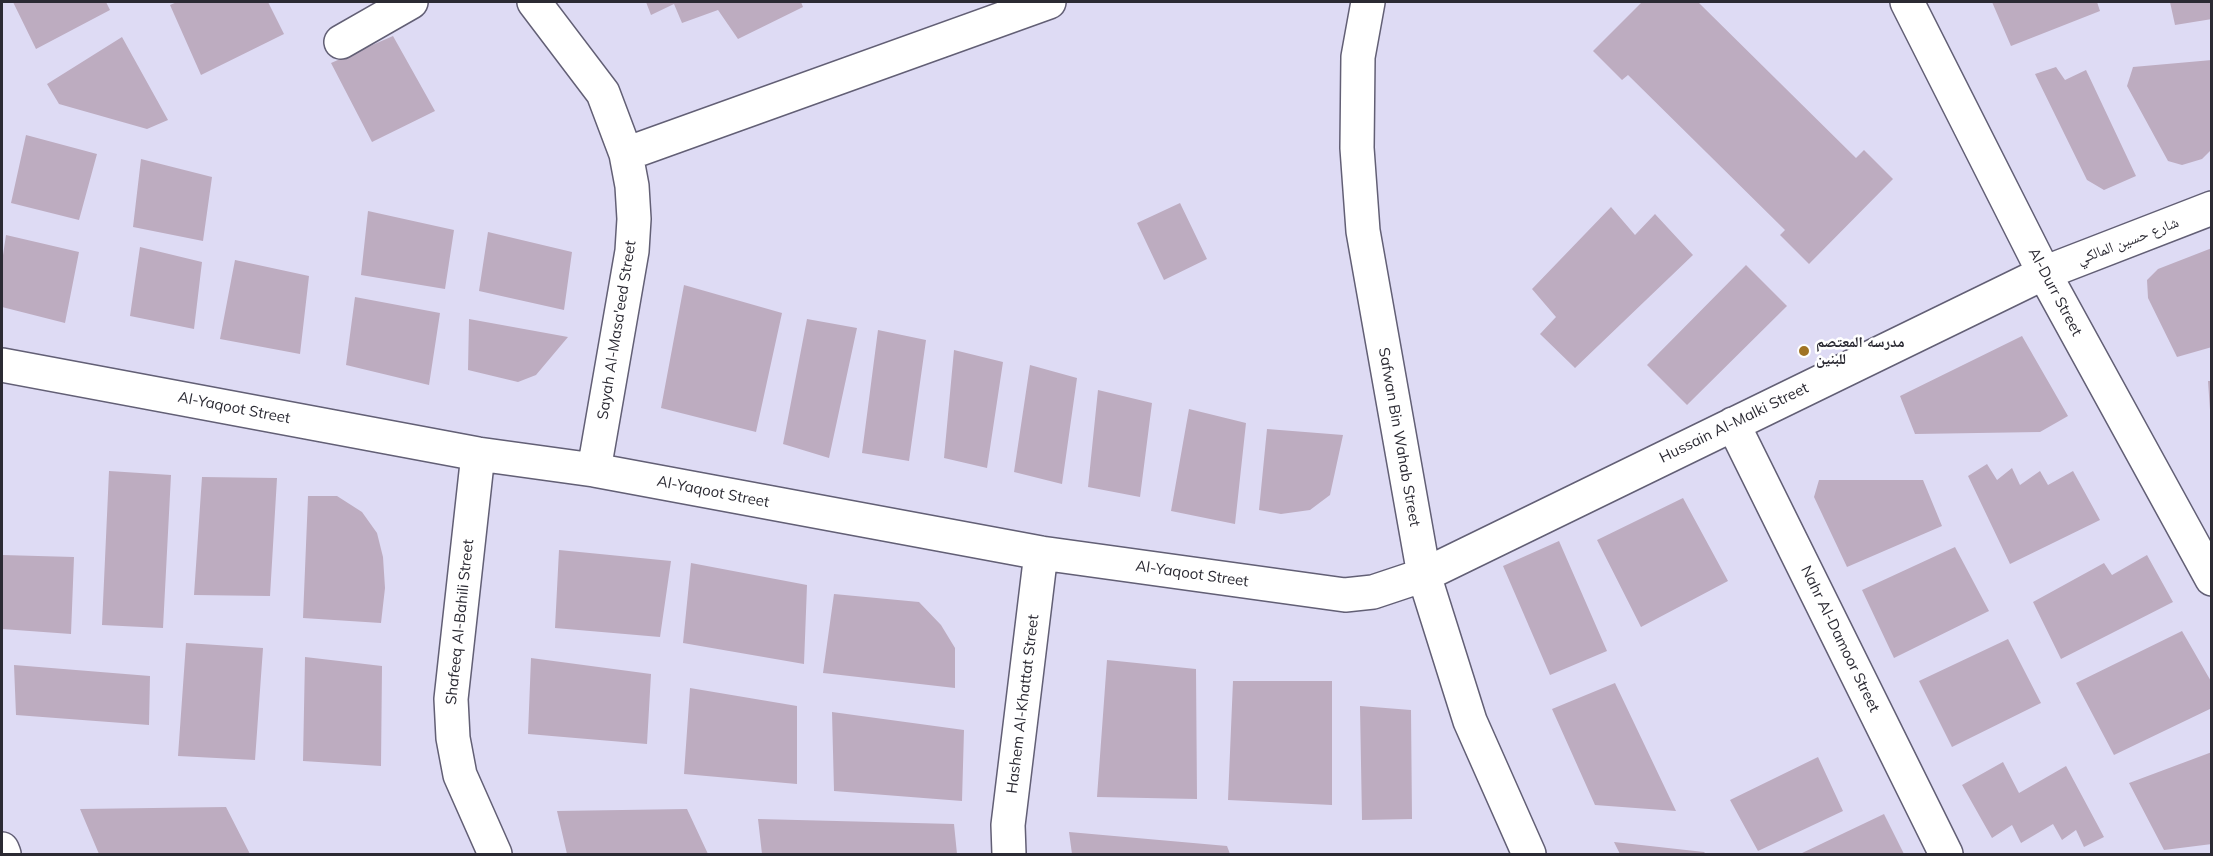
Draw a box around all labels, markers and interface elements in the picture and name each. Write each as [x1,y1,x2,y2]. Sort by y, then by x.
street label: شارع حسين المالكي [2075,213,2181,269]
street label: Sayah Al-Masa'eed Street [594,239,640,421]
street label: Al-Durr Street [2024,245,2086,339]
place label: مدرسه المعتصم للبنين [1816,333,1904,368]
marker: مدرسه المعتصم للبنين [1797,344,1811,358]
street label: Safwan Bin Wahab Street [1374,346,1424,528]
street label: Hussain Al-Malki Street [1657,379,1811,467]
street label: Al-Yaqoot Street [176,388,292,428]
street label: Al-Yaqoot Street [655,472,771,512]
street label: Shafeeq Al-Bahili Street [442,538,478,706]
street label: Al-Yaqoot Street [1134,557,1250,591]
street label: Nahr Al-Damoor Street [1797,563,1883,715]
street label: Hashem Al-Khattat Street [1003,613,1043,795]

